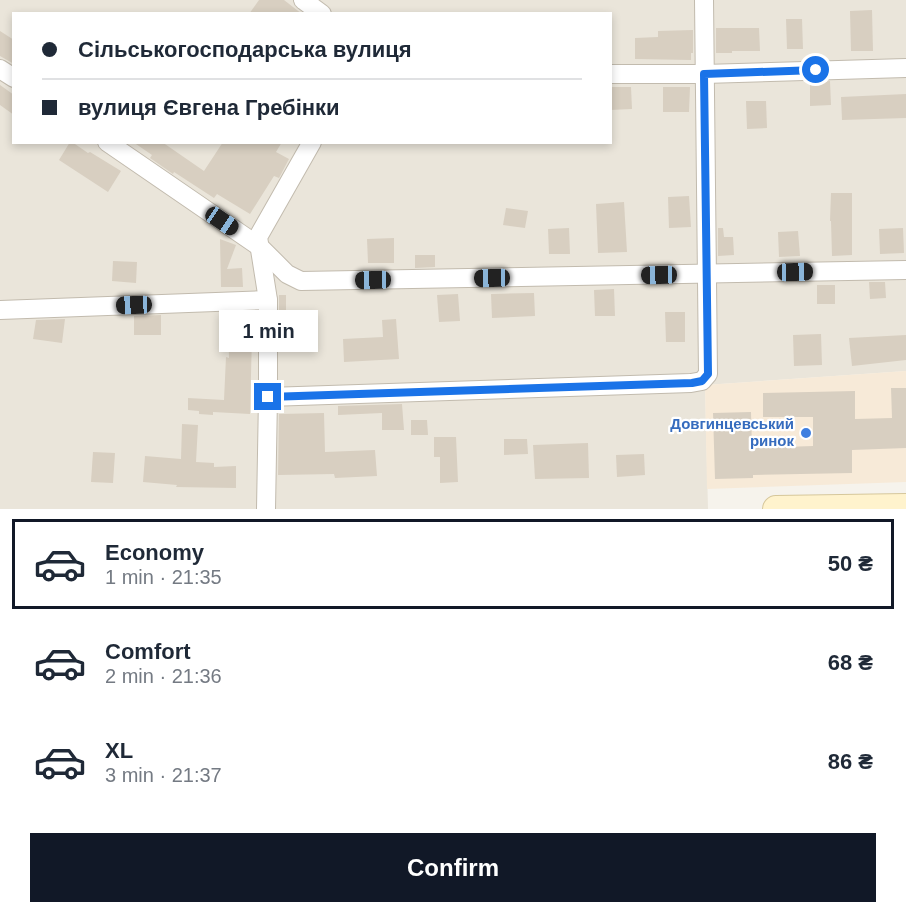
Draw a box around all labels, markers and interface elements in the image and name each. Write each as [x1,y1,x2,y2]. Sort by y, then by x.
text: Сільськогосподарська вулиця [78,37,412,62]
route start [802,56,829,83]
text: вулиця Євгена Гребінки [78,95,340,120]
car [202,203,242,239]
car [777,263,813,281]
car [641,266,677,284]
car [474,269,510,287]
car [355,271,391,289]
car [116,295,152,315]
callout: 1 min [218,310,318,352]
text: 1 min [242,320,295,342]
route end [254,383,281,410]
place label: Довгинцевський ринок [670,415,794,449]
marker: Довгинцевський ринок [799,426,813,440]
icon: car [33,537,87,591]
text: Economy [105,540,204,565]
text: 50 ₴ [828,551,873,576]
text: 1 min · 21:35 [105,566,222,588]
icon: car [33,636,87,690]
text: Comfort [105,639,191,664]
text: 68 ₴ [828,650,873,675]
text: 2 min · 21:36 [105,665,222,687]
icon: car [33,735,87,789]
text: XL [105,738,133,763]
text: 86 ₴ [828,749,873,774]
text: 3 min · 21:37 [105,764,222,786]
button: Confirm [30,833,876,902]

